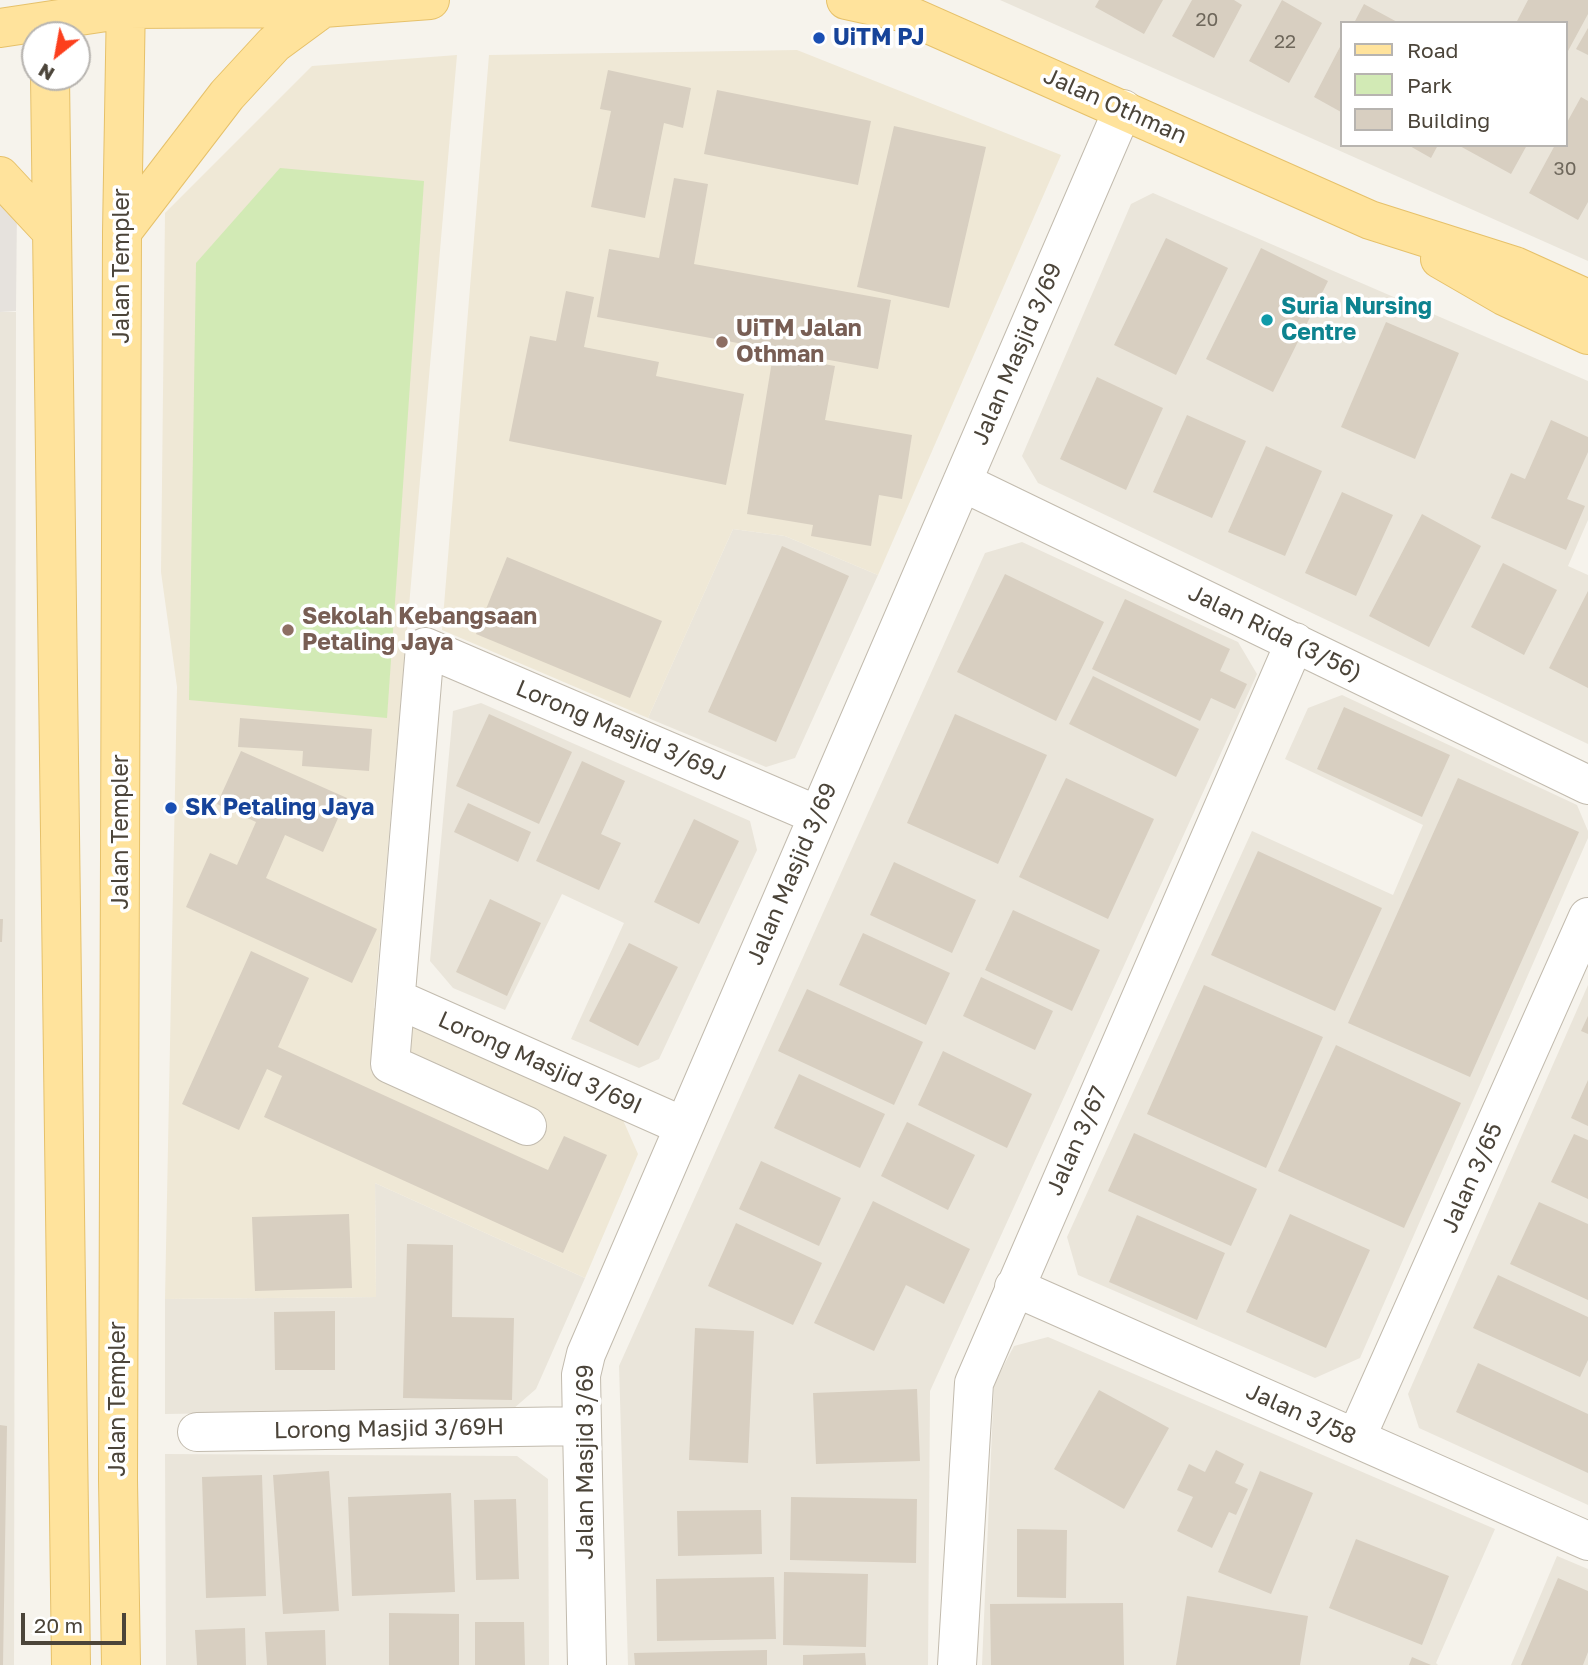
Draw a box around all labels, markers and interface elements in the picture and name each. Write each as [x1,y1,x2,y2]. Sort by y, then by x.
house number: 20 [1196,9,1218,31]
north arrow [21,21,91,91]
legend [1340,21,1567,147]
place label: UiTM PJ [833,24,924,52]
marker: UiTM PJ [811,30,827,46]
house number: 22 [1274,31,1296,53]
text: Road [1407,37,1458,63]
text: N [34,59,58,86]
street label: Jalan Othman [1039,62,1191,150]
text: Park [1407,72,1452,98]
text: Building [1407,107,1490,133]
house number: 30 [1554,158,1576,180]
street label: Jalan Templer [108,188,136,344]
street label: Jalan Masjid 3/69 [966,259,1068,449]
place label: Suria Nursing Centre [1281,293,1432,347]
marker: Suria Nursing Centre [1259,312,1275,328]
place label: UiTM Jalan Othman [736,315,862,369]
marker: UiTM Jalan Othman [714,334,730,350]
street label: Jalan Rida (3/56) [1184,579,1366,687]
place label: Sekolah Kebangsaan Petaling Jaya [302,603,537,657]
marker: Sekolah Kebangsaan Petaling Jaya [280,622,296,638]
street label: Lorong Masjid 3/69J [512,674,730,788]
street label: Jalan Templer [107,754,135,910]
street label: Jalan Masjid 3/69 [741,779,843,969]
place label: SK Petaling Jaya [185,794,374,822]
marker: SK Petaling Jaya [163,800,179,816]
street label: Lorong Masjid 3/69I [434,1006,646,1120]
street label: Jalan 3/67 [1041,1082,1113,1200]
street label: Jalan 3/65 [1435,1119,1509,1237]
street label: Jalan Templer [104,1321,132,1477]
street label: Jalan Masjid 3/69 [572,1364,600,1560]
street label: Jalan 3/58 [1242,1377,1360,1451]
street label: Lorong Masjid 3/69H [274,1413,504,1445]
scale bar [24,1598,130,1642]
text: 20 m [34,1612,83,1638]

